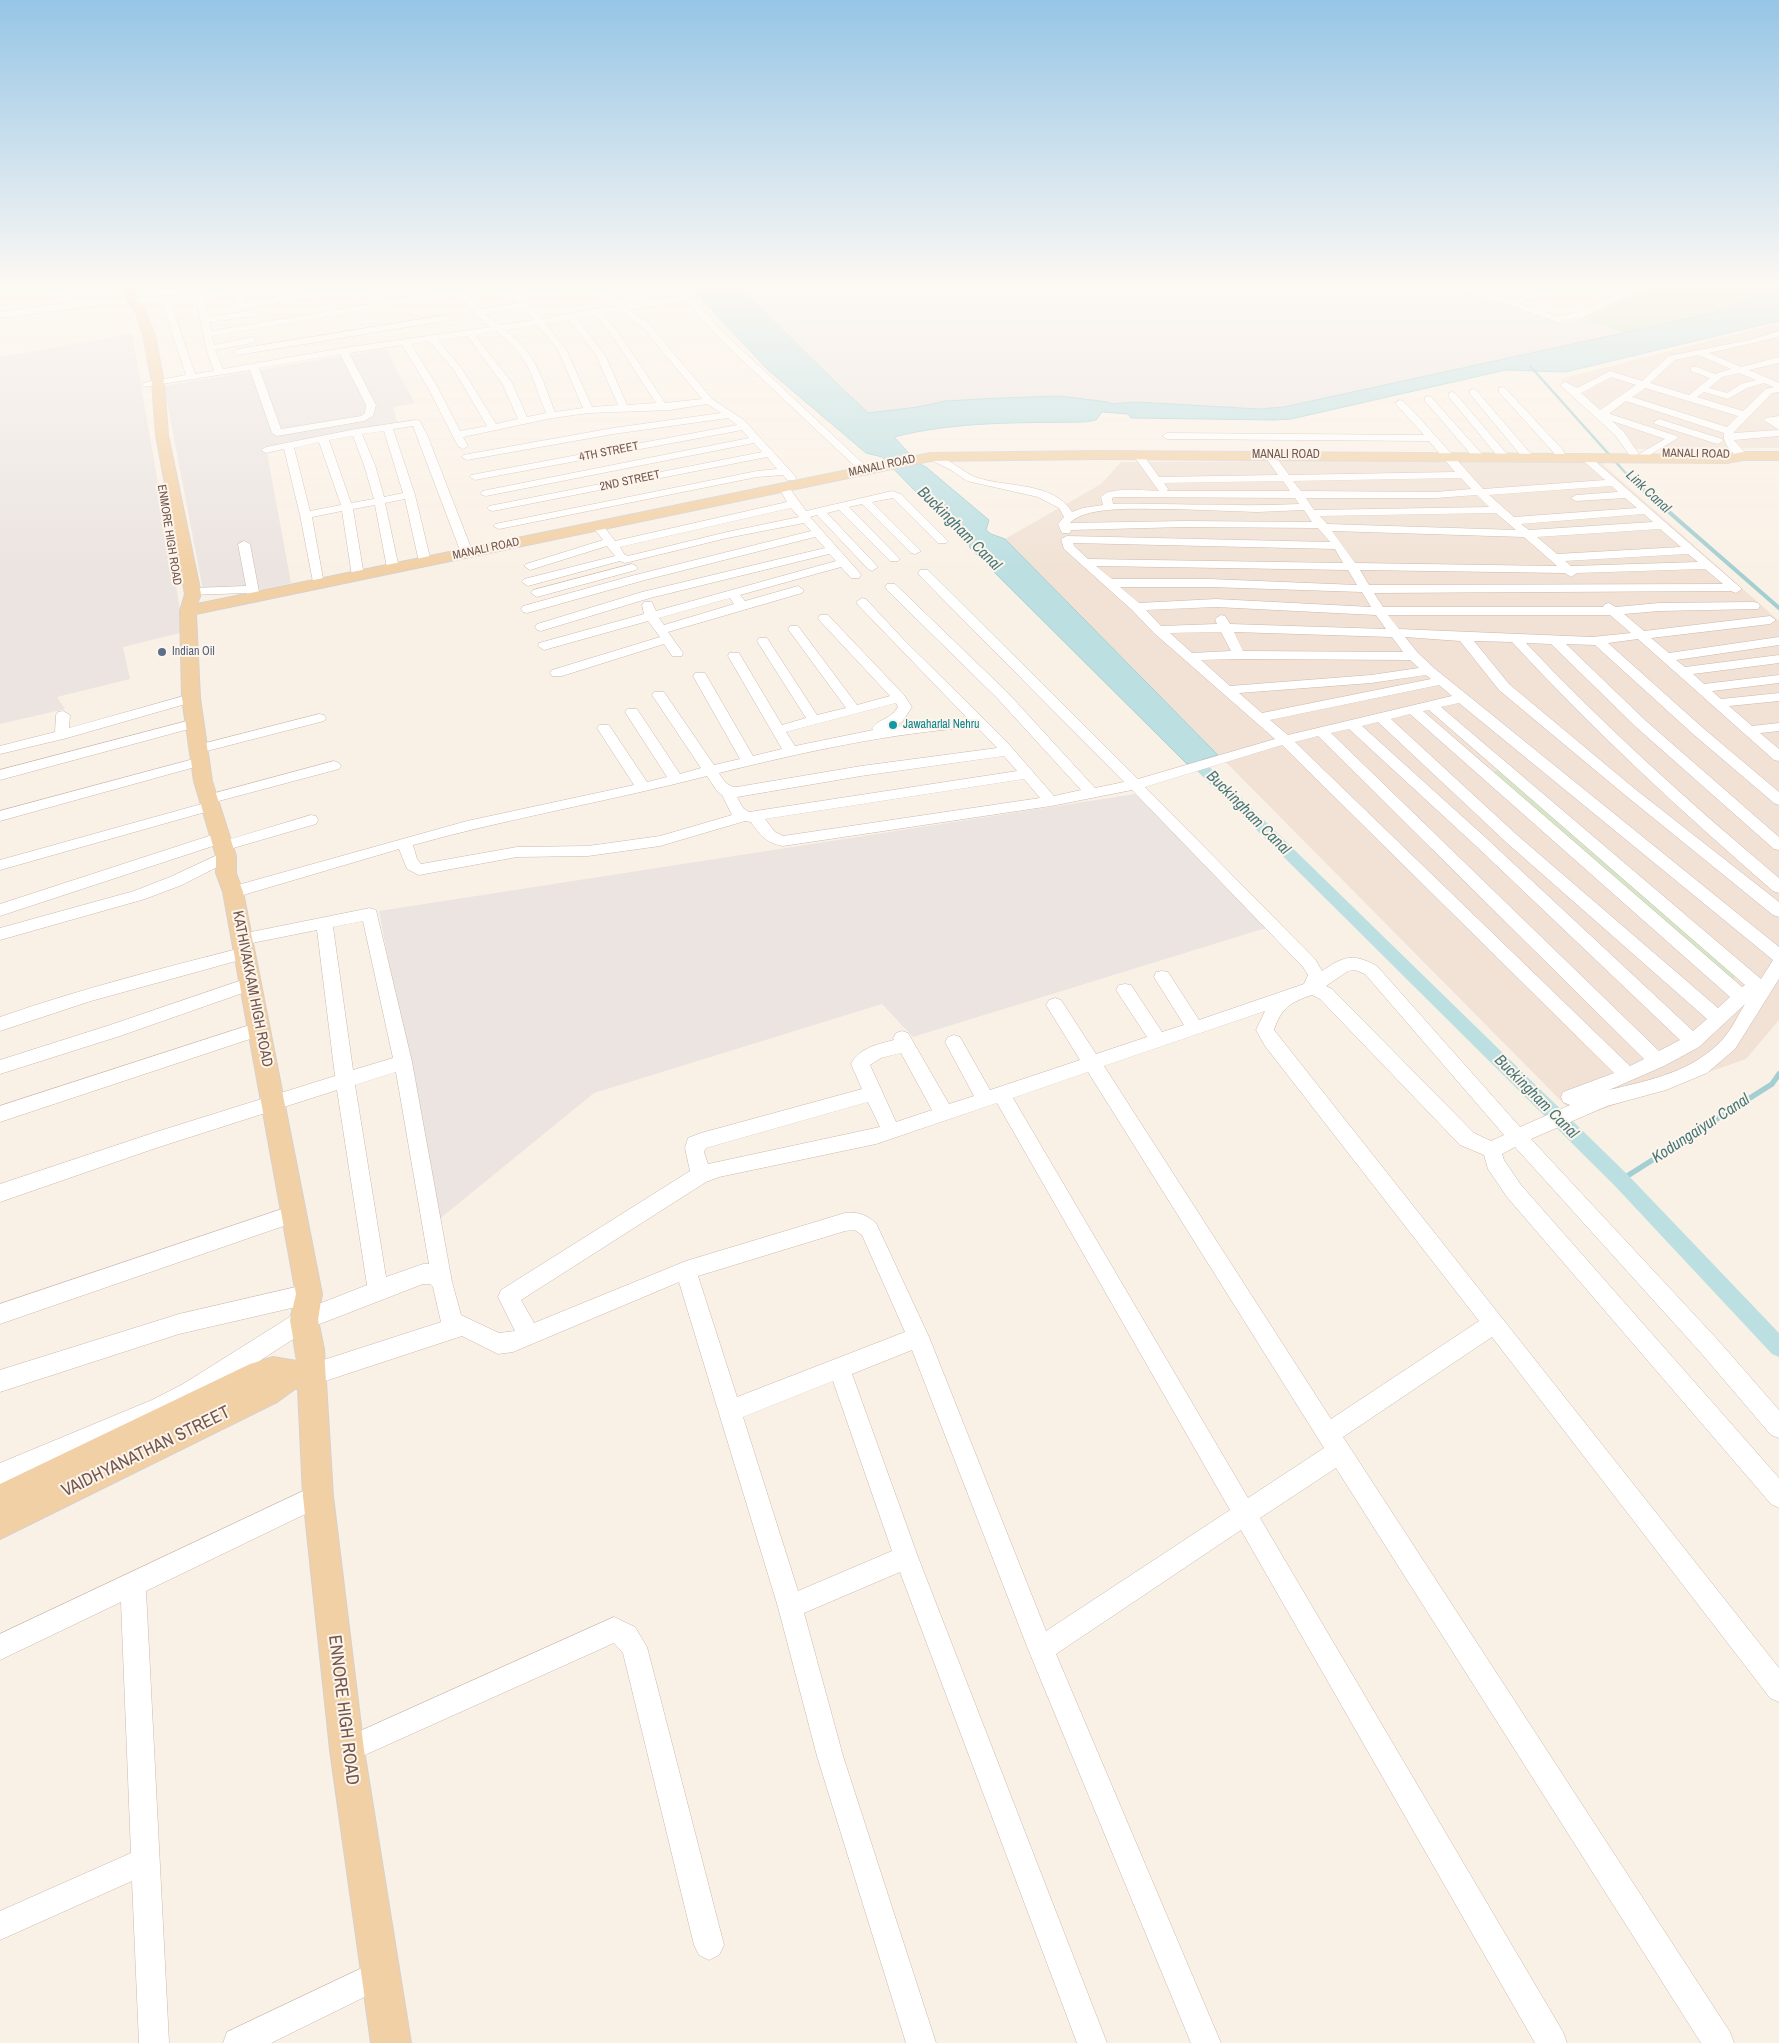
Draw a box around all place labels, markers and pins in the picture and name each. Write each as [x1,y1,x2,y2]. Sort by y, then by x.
place label: Indian Oil [172,645,215,659]
marker: Indian Oil [156,646,168,658]
place label: Jawaharlal Nehru [903,718,980,732]
marker: Jawaharlal Nehru [887,719,899,731]

